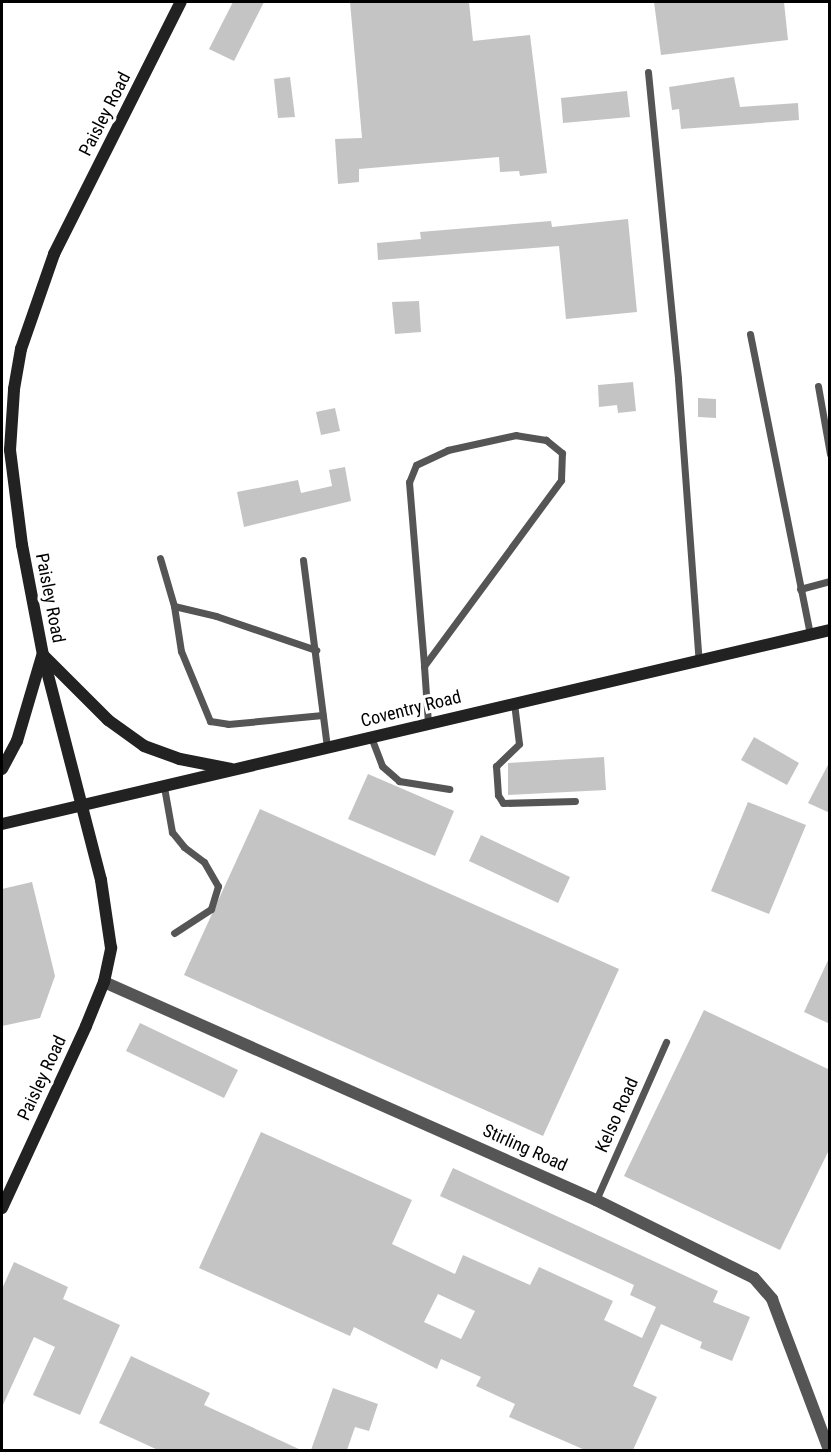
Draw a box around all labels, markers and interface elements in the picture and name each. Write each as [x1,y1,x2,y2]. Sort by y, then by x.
street label: Paisley Road [75,69,135,159]
street label: Paisley Road [31,551,69,645]
street label: Coventry Road [359,686,463,732]
street label: Paisley Road [13,1032,71,1124]
street label: Kelso Road [591,1074,643,1156]
street label: Stirling Road [479,1120,571,1176]

